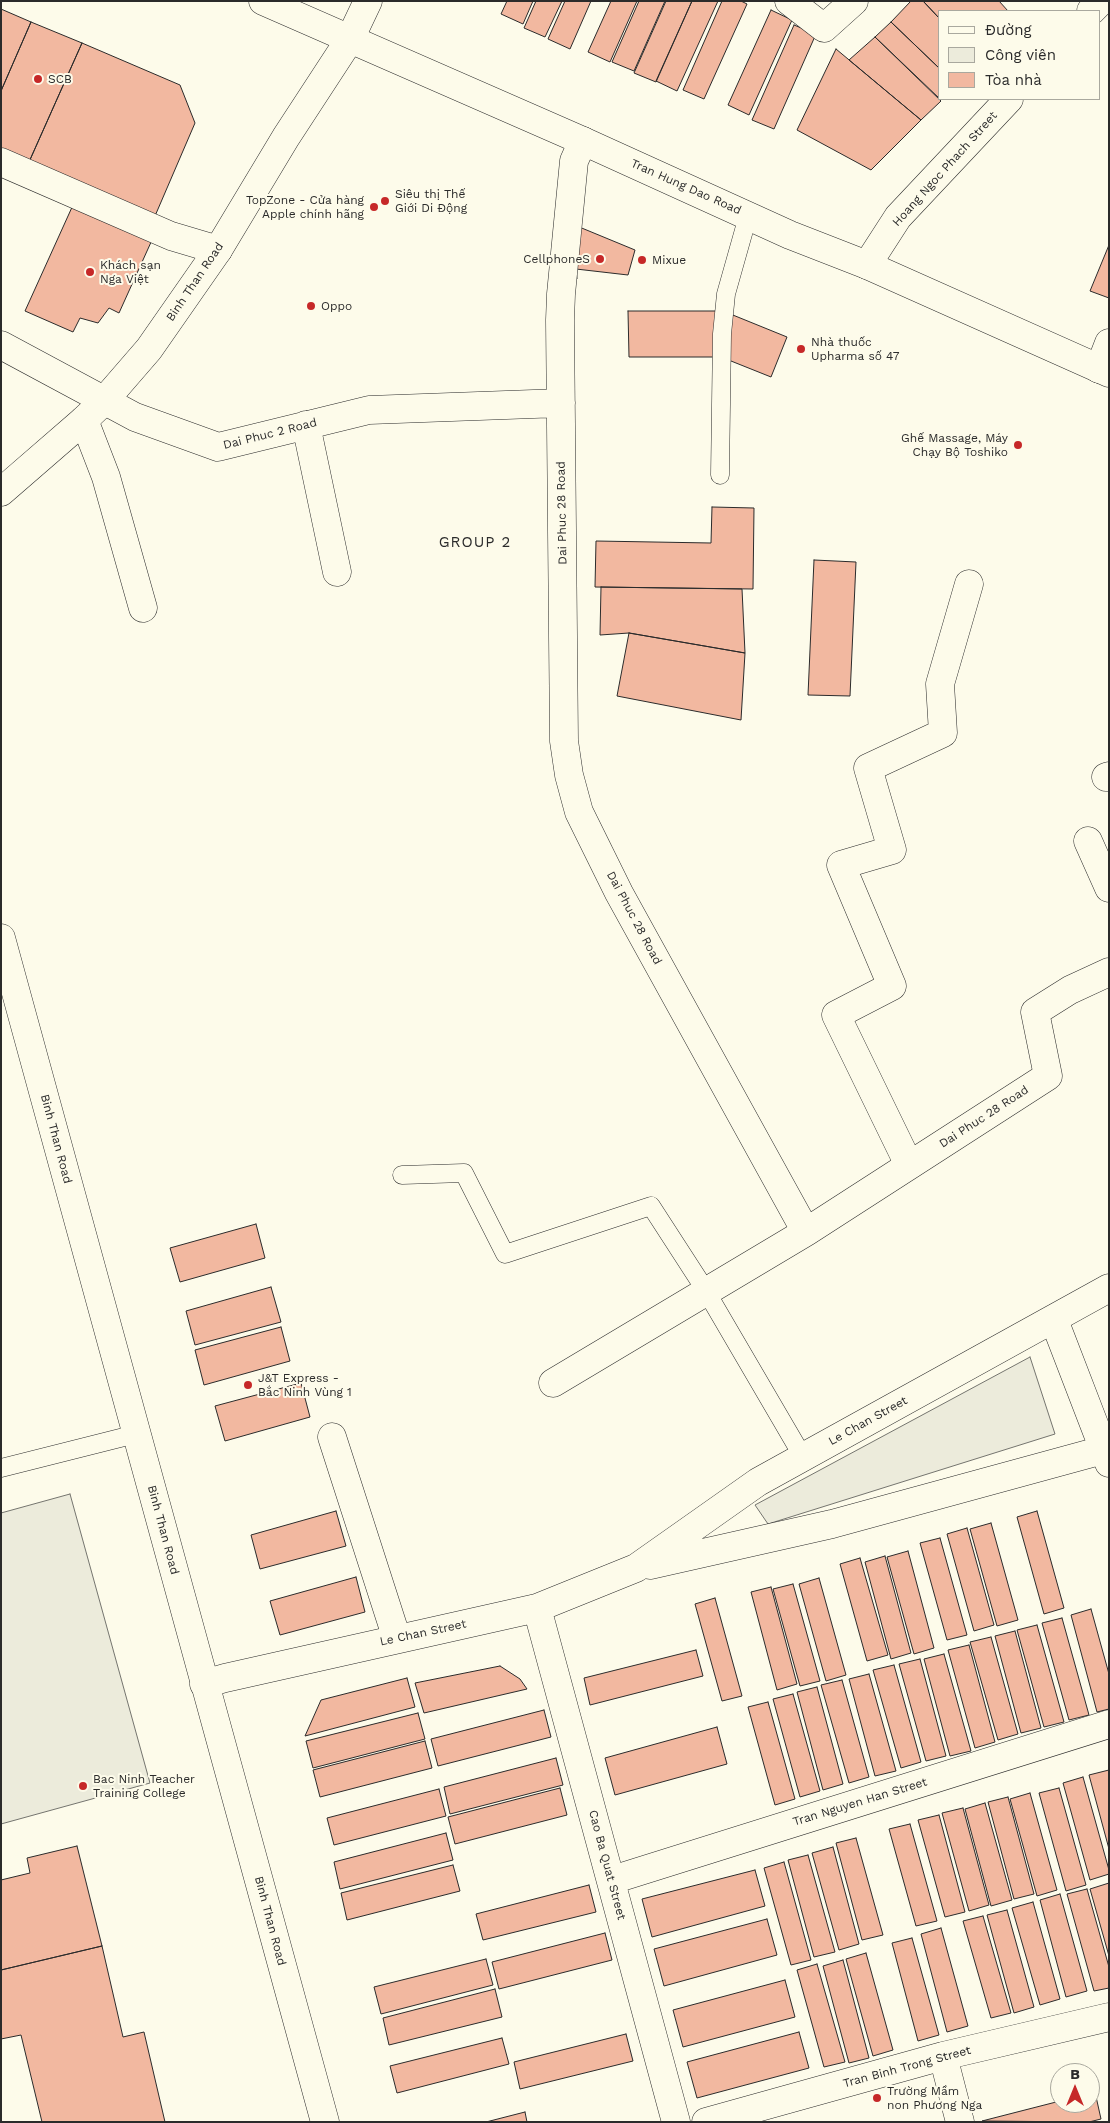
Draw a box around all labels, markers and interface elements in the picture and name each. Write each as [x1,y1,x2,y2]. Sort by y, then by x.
legend [938,10,1100,100]
text: Đường [985,21,1032,39]
text: Công viên [985,46,1056,64]
text: Tòa nhà [985,71,1042,89]
place label: SCB [48,72,72,86]
marker: SCB [32,73,44,85]
street label: Hoang Ngoc Phach Street [890,109,1000,229]
street label: Tran Hung Dao Road [628,156,744,218]
place label: Siêu thị Thế Giới Di Động [395,187,467,215]
place label: TopZone - Cửa hàng Apple chính hãng [246,193,364,221]
marker: Siêu thị Thế Giới Di Động [379,195,391,207]
marker: TopZone - Cửa hàng Apple chính hãng [368,201,380,213]
street label: Binh Than Road [163,240,227,324]
place label: CellphoneS [523,252,590,266]
marker: CellphoneS [594,253,606,265]
place label: Mixue [652,253,686,267]
marker: Mixue [636,254,648,266]
place label: Khách sạn Nga Việt [100,258,161,286]
marker: Khách sạn Nga Việt [84,266,96,278]
place label: Oppo [321,299,352,313]
marker: Oppo [305,300,317,312]
place label: Nhà thuốc Upharma số 47 [811,335,899,363]
marker: Nhà thuốc Upharma số 47 [795,343,807,355]
street label: Dai Phuc 2 Road [222,415,318,453]
place label: Ghế Massage, Máy Chạy Bộ Toshiko [901,431,1008,459]
marker: Ghế Massage, Máy Chạy Bộ Toshiko [1012,439,1024,451]
street label: Dai Phuc 28 Road [554,461,570,565]
district label: GROUP 2 [438,534,512,552]
street label: Dai Phuc 28 Road [603,869,665,967]
street label: Dai Phuc 28 Road [937,1083,1031,1151]
street label: Binh Than Road [37,1093,75,1185]
place label: J&T Express - Bắc Ninh Vùng 1 [258,1371,352,1399]
marker: J&T Express - Bắc Ninh Vùng 1 [242,1379,254,1391]
street label: Le Chan Street [826,1393,910,1449]
street label: Binh Than Road [144,1484,182,1576]
street label: Le Chan Street [378,1617,468,1649]
place label: Bac Ninh Teacher Training College [93,1772,195,1800]
street label: Tran Nguyen Han Street [791,1775,929,1829]
marker: Bac Ninh Teacher Training College [77,1780,89,1792]
street label: Cao Ba Quat Street [585,1808,629,1922]
street label: Binh Than Road [251,1875,289,1967]
street label: Tran Binh Trong Street [841,2043,973,2091]
north arrow [1050,2063,1100,2113]
text: B [1070,2066,1080,2082]
place label: Trường Mầm non Phương Nga [887,2084,982,2112]
marker: Trường Mầm non Phương Nga [871,2092,883,2104]

